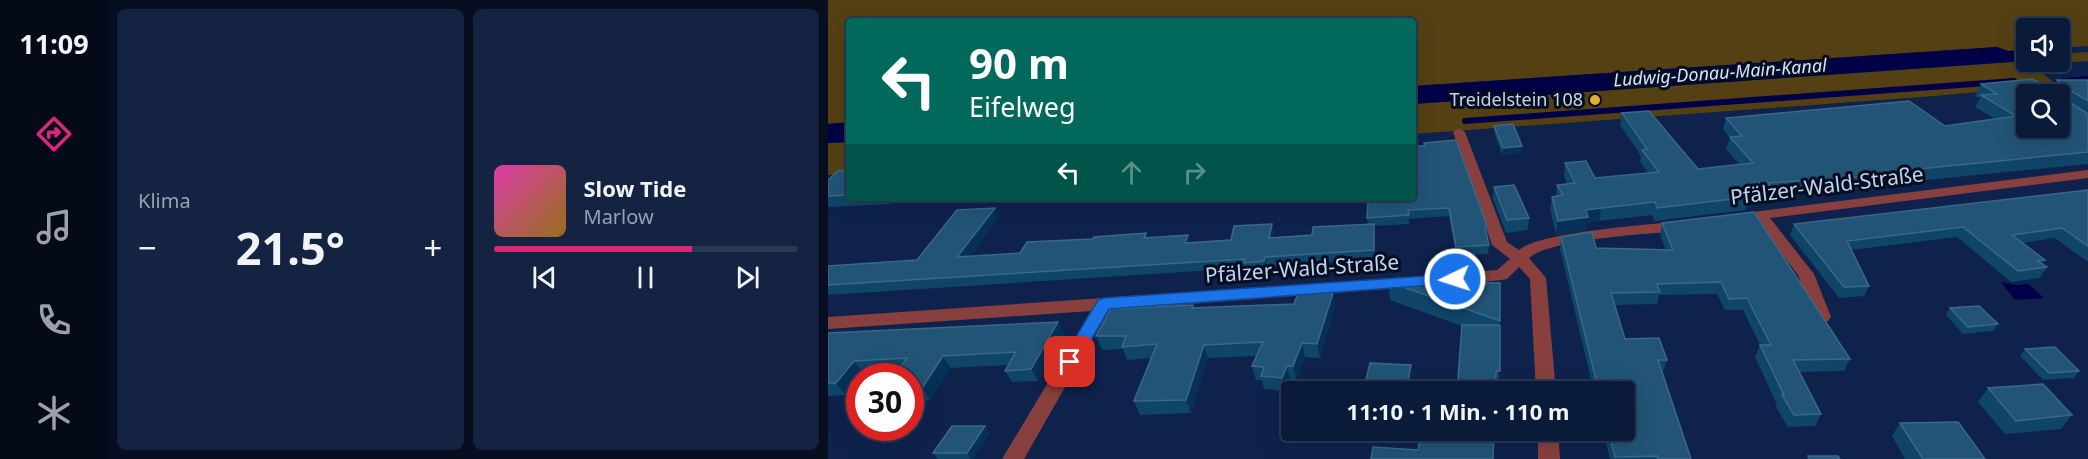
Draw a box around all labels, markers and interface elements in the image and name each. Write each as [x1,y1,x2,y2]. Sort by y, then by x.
map controls [2016,18,2070,138]
button: sound [2016,18,2070,72]
text: 11:09 [19,25,89,62]
text: 90 m [969,34,1069,91]
icon: left [870,42,948,120]
water label: Ludwig-Donau-Main-Kanal [1613,53,1828,91]
button: search [2016,84,2070,138]
place label: Treidelstein 108 [1450,87,1583,111]
text: Eifelweg [969,88,1076,125]
marker: Treidelstein 108 [1588,93,1602,107]
icon: directions [33,113,75,155]
icon: left [1052,156,1085,189]
icon: ahead [1115,156,1148,189]
icon: right [1178,156,1211,189]
street label: Pfälzer-Wald-Straße [1729,159,1925,211]
text: Slow Tide [584,173,686,203]
text: Klima [138,187,191,214]
text: Marlow [584,203,654,230]
icon: music [33,206,75,248]
text: 21.5° [236,217,345,278]
text: − [138,225,157,270]
text: + [424,225,442,270]
street label: Pfälzer-Wald-Straße [1204,247,1400,289]
position arrow [1423,247,1487,311]
icon: previous [528,261,561,294]
icon: pause [629,261,662,294]
icon: next [731,261,764,294]
icon: phone [33,299,75,341]
pin [1044,336,1095,387]
icon: arrive [1053,345,1086,378]
speed limit sign: 30 [846,363,924,441]
icon: climate [33,392,75,434]
text: 11:10 · 1 Min. · 110 m [1347,396,1569,426]

